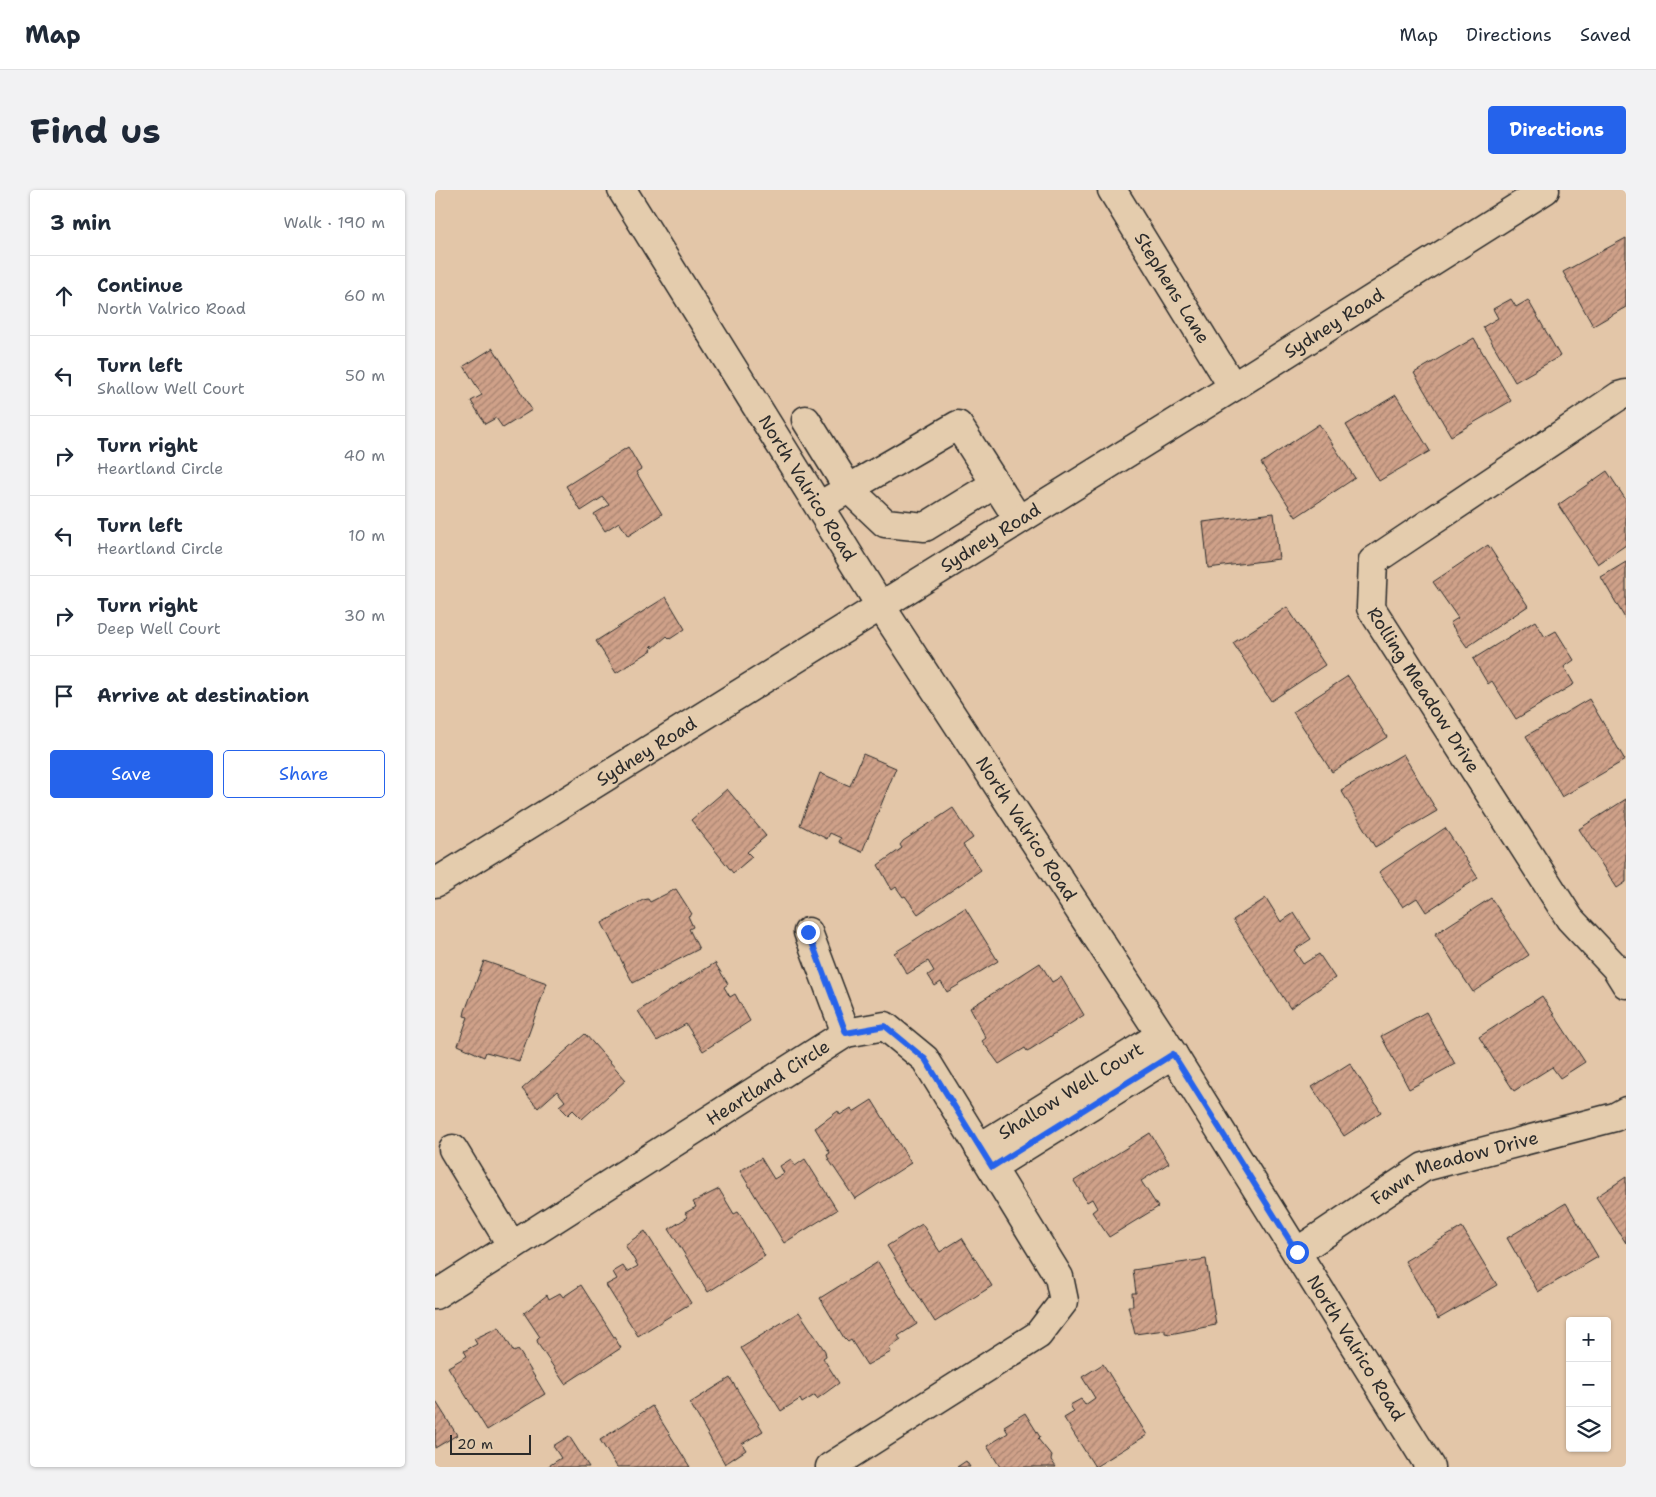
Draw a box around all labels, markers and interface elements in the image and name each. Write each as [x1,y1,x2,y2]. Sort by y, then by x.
text: Map [25,19,81,51]
text: Map [1400,23,1438,47]
text: Directions [1466,23,1552,47]
text: Saved [1580,23,1631,47]
button: Directions [1488,106,1626,154]
text: Find us [30,107,161,154]
text: 3 min [50,209,111,237]
text: Walk · 190 m [283,212,385,233]
street label: Stephens Lane [1129,228,1216,348]
text: Continue [97,273,183,298]
icon: ahead [50,282,78,310]
street label: Sydney Road [1279,283,1389,364]
text: 60 m [344,285,385,306]
text: North Valrico Road [97,298,246,319]
text: Turn left [97,353,183,378]
icon: left [50,362,78,390]
text: 50 m [345,365,385,386]
text: Shallow Well Court [97,378,245,399]
street label: North Valrico Road [753,411,862,566]
text: Turn right [97,433,198,458]
icon: right [50,442,78,470]
text: 40 m [343,445,385,466]
text: Heartland Circle [97,458,223,479]
street label: Sydney Road [936,497,1045,578]
text: Turn left [97,513,183,538]
icon: left [50,522,78,550]
text: 10 m [348,525,385,546]
text: Heartland Circle [97,538,223,559]
text: Turn right [97,593,198,618]
icon: right [50,602,78,630]
street label: Rolling Meadow Drive [1362,603,1486,778]
text: 30 m [344,605,385,626]
text: Deep Well Court [97,618,221,639]
icon: arrive [50,682,78,710]
text: Arrive at destination [97,683,309,708]
street label: Sydney Road [592,711,701,792]
button: Save [50,750,213,798]
button: Share [223,750,385,798]
street label: North Valrico Road [970,752,1082,906]
route end [797,921,820,944]
street label: Heartland Circle [702,1034,834,1131]
street label: Shallow Well Court [994,1037,1148,1145]
street label: Fawn Meadow Drive [1366,1126,1541,1211]
route start [1286,1241,1309,1264]
street label: North Valrico Road [1301,1270,1410,1426]
map controls [1566,1317,1611,1452]
button: + [1566,1317,1611,1362]
button: − [1566,1362,1611,1407]
button: layers [1566,1407,1611,1452]
scale bar [450,1432,531,1455]
text: 20 m [457,1435,493,1453]

